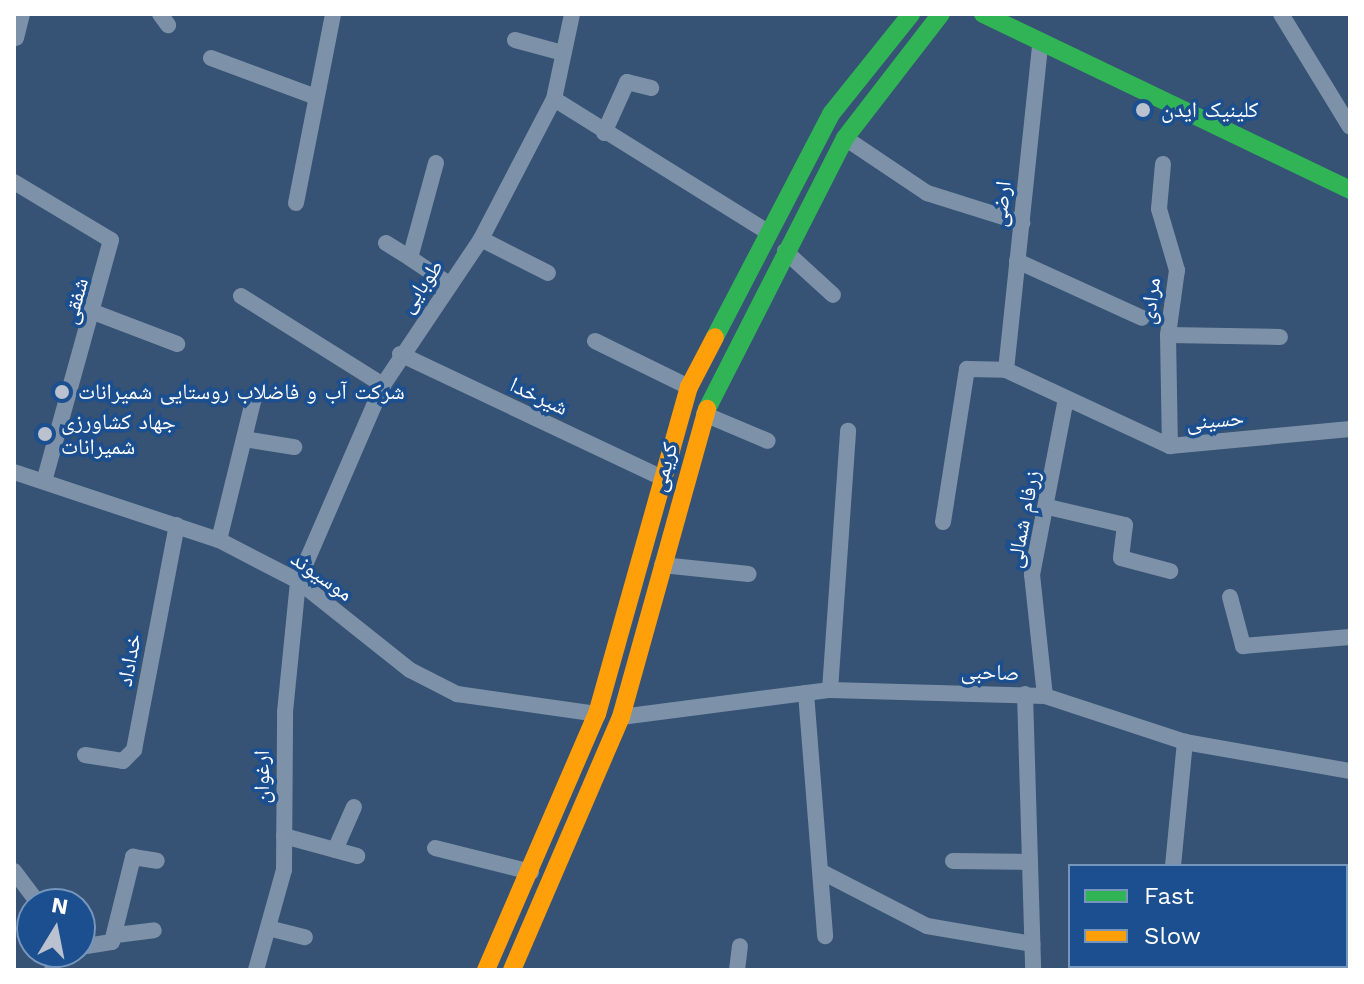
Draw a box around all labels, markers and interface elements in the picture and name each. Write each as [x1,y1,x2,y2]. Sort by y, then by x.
place label: کلینیک ایدن [1161,97,1258,123]
marker: کلینیک ایدن [1132,99,1154,121]
street label: ارضی [985,180,1017,228]
street label: طوبایی [393,254,449,318]
street label: شفقی [56,275,94,327]
street label: مرادی [1134,276,1166,326]
street label: شیرخدا [506,371,572,421]
place label: شرکت آب و فاضلاب روستایی شمیرانات [78,379,405,405]
marker: شرکت آب و فاضلاب روستایی شمیرانات [53,383,71,401]
street label: حسینی [1185,404,1245,436]
place label: جهاد کشاورزی شمیرانات [61,408,176,460]
marker: جهاد کشاورزی شمیرانات [36,425,54,443]
street label: کریمی [645,440,683,494]
street label: زرفام شمالی [1001,468,1045,570]
street label: موسیوند [286,545,358,607]
street label: خداداد [111,631,147,689]
street label: صاحبی [960,658,1020,686]
street label: ارغوان [249,750,275,804]
legend [1068,864,1348,968]
text: Fast [1144,882,1194,910]
north arrow [16,888,96,968]
text: N [50,892,70,920]
text: Slow [1144,922,1201,950]

